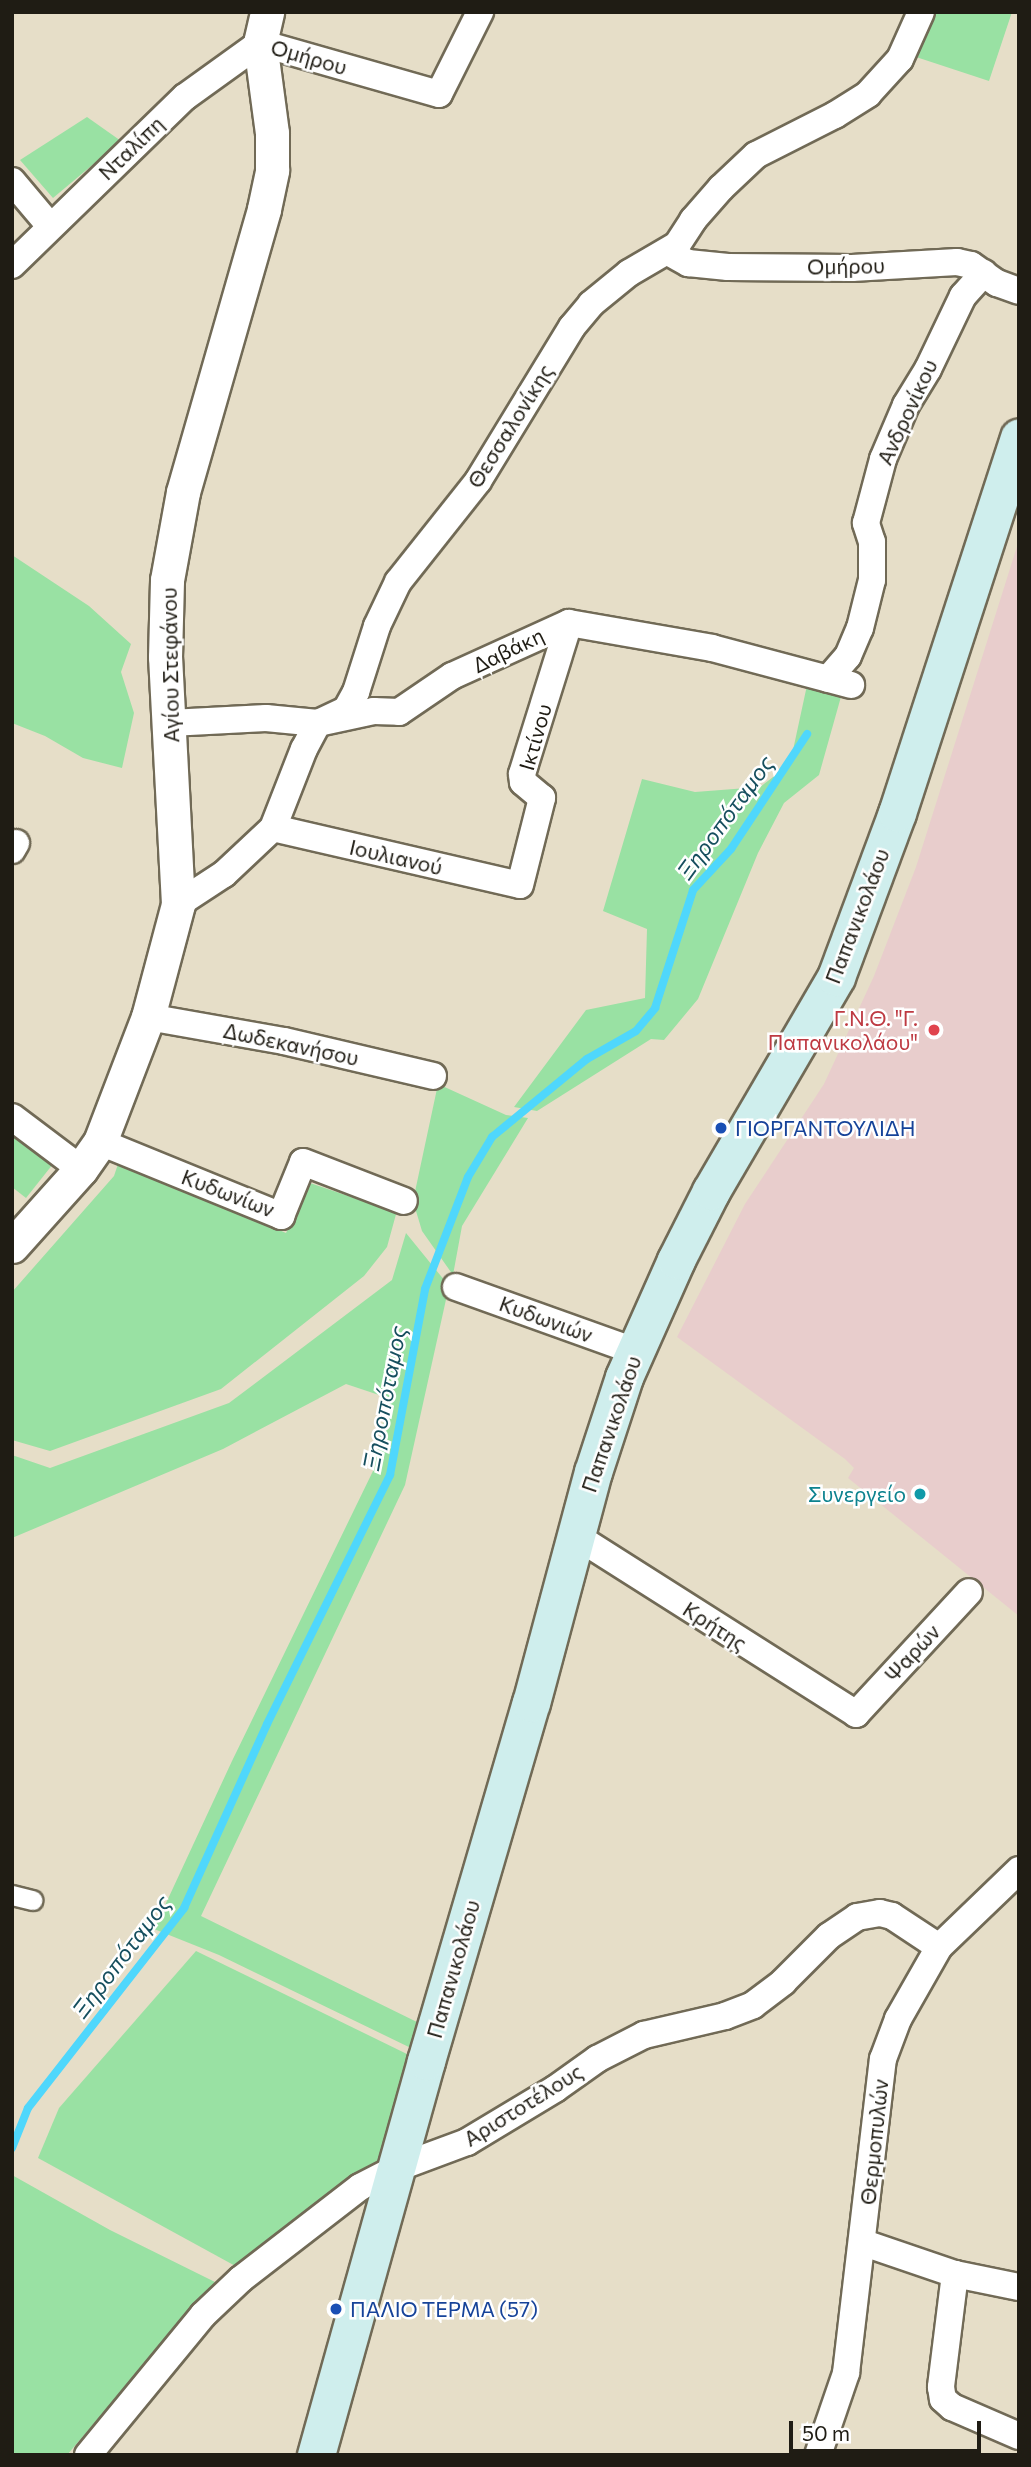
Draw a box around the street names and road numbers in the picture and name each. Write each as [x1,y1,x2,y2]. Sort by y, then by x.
street label: Ομήρου [268,34,350,80]
street label: Νταλίπη [93,111,169,185]
street label: Ομήρου [807,253,885,279]
street label: Ανδρονίκου [872,355,942,469]
street label: Θεσσαλονίκης [462,360,558,492]
street label: Αγίου Στεφάνου [156,587,184,743]
street label: Δαβάκη [468,622,548,678]
street label: Ικτίνου [514,701,556,773]
street label: Ιουλιανού [347,834,445,880]
street label: Παπανικολάου [820,845,894,987]
street label: Δωδεκανήσου [221,1017,361,1071]
street label: Κυδωνίων [178,1164,278,1222]
street label: Κυδωνιών [496,1291,596,1347]
street label: Παπανικολάου [576,1352,646,1496]
street label: Κρήτης [678,1596,752,1656]
street label: Ψαρών [879,1619,945,1687]
street label: Παπανικολάου [421,1897,485,2041]
street label: Αριστοτέλους [459,2059,587,2151]
street label: Θερμοπυλών [855,2078,893,2206]

